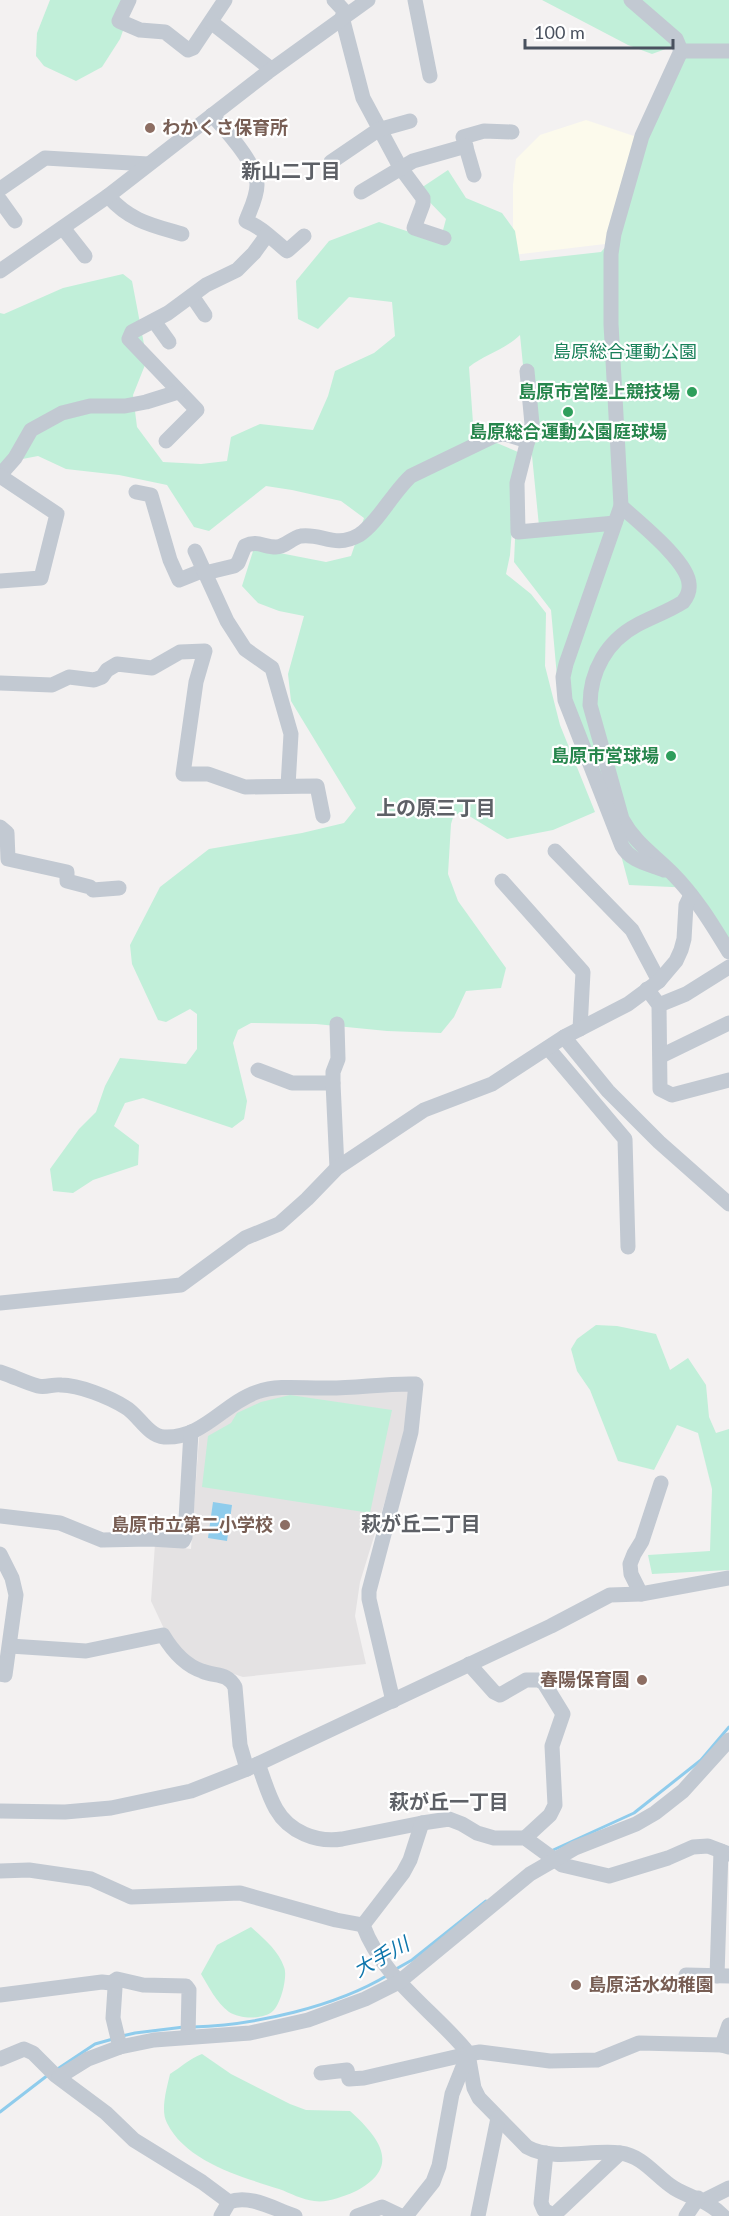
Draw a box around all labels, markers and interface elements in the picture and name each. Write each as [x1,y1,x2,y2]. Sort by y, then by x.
scale bar [525,12,674,50]
text: 100 m [534,21,585,43]
place label: わかくさ保育所 [162,116,288,138]
marker: わかくさ保育所 [143,121,157,135]
district label: 新山二丁目 [241,158,341,182]
park label: 島原総合運動公園 [553,340,697,362]
place label: 島原市営陸上競技場 [518,380,680,402]
marker: 島原市営陸上競技場 [685,385,699,399]
marker: 島原総合運動公園庭球場 [561,405,575,419]
place label: 島原総合運動公園庭球場 [469,420,667,442]
place label: 島原市営球場 [551,744,659,766]
marker: 島原市営球場 [664,749,678,763]
district label: 上の原三丁目 [376,795,496,819]
district label: 萩が丘二丁目 [361,1511,481,1535]
place label: 島原市立第二小学校 [111,1513,273,1535]
marker: 島原市立第二小学校 [278,1518,292,1532]
place label: 春陽保育園 [540,1668,630,1690]
marker: 春陽保育園 [635,1673,649,1687]
district label: 萩が丘一丁目 [389,1789,509,1813]
water label: 大手川 [348,1930,414,1981]
place label: 島原活水幼稚園 [588,1973,714,1995]
marker: 島原活水幼稚園 [569,1978,583,1992]

